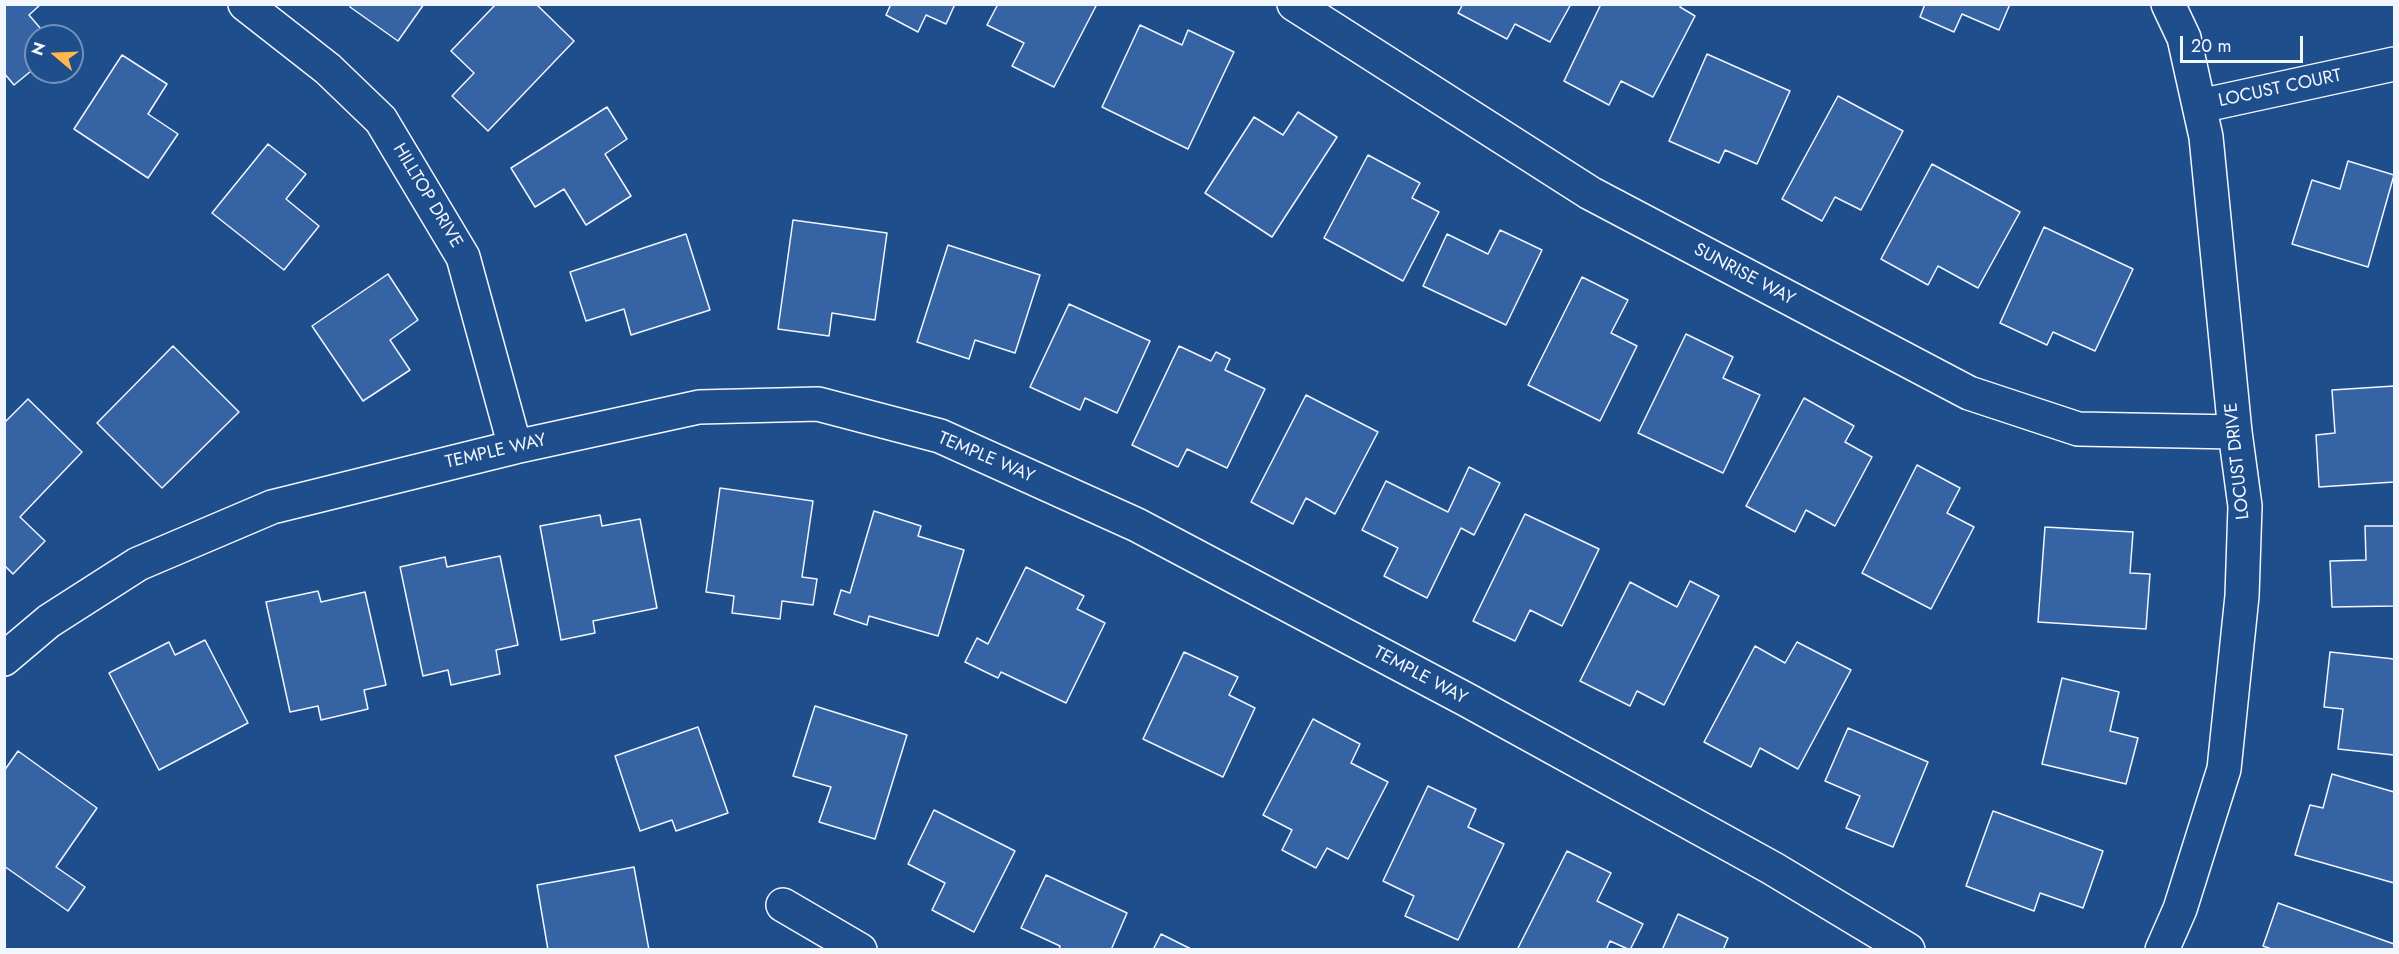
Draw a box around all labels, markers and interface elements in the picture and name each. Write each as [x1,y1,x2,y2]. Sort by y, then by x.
north arrow [24,24,84,84]
scale bar [2183,24,2306,62]
text: 20 m [2191,33,2231,59]
text: N [25,39,51,58]
street label: LOCUST COURT [2216,65,2344,113]
street label: HILLTOP DRIVE [387,140,467,252]
street label: SUNRISE WAY [1690,239,1798,311]
street label: LOCUST DRIVE [2221,401,2255,521]
street label: TEMPLE WAY [934,428,1038,488]
street label: TEMPLE WAY [443,430,549,474]
street label: TEMPLE WAY [1370,642,1470,710]

